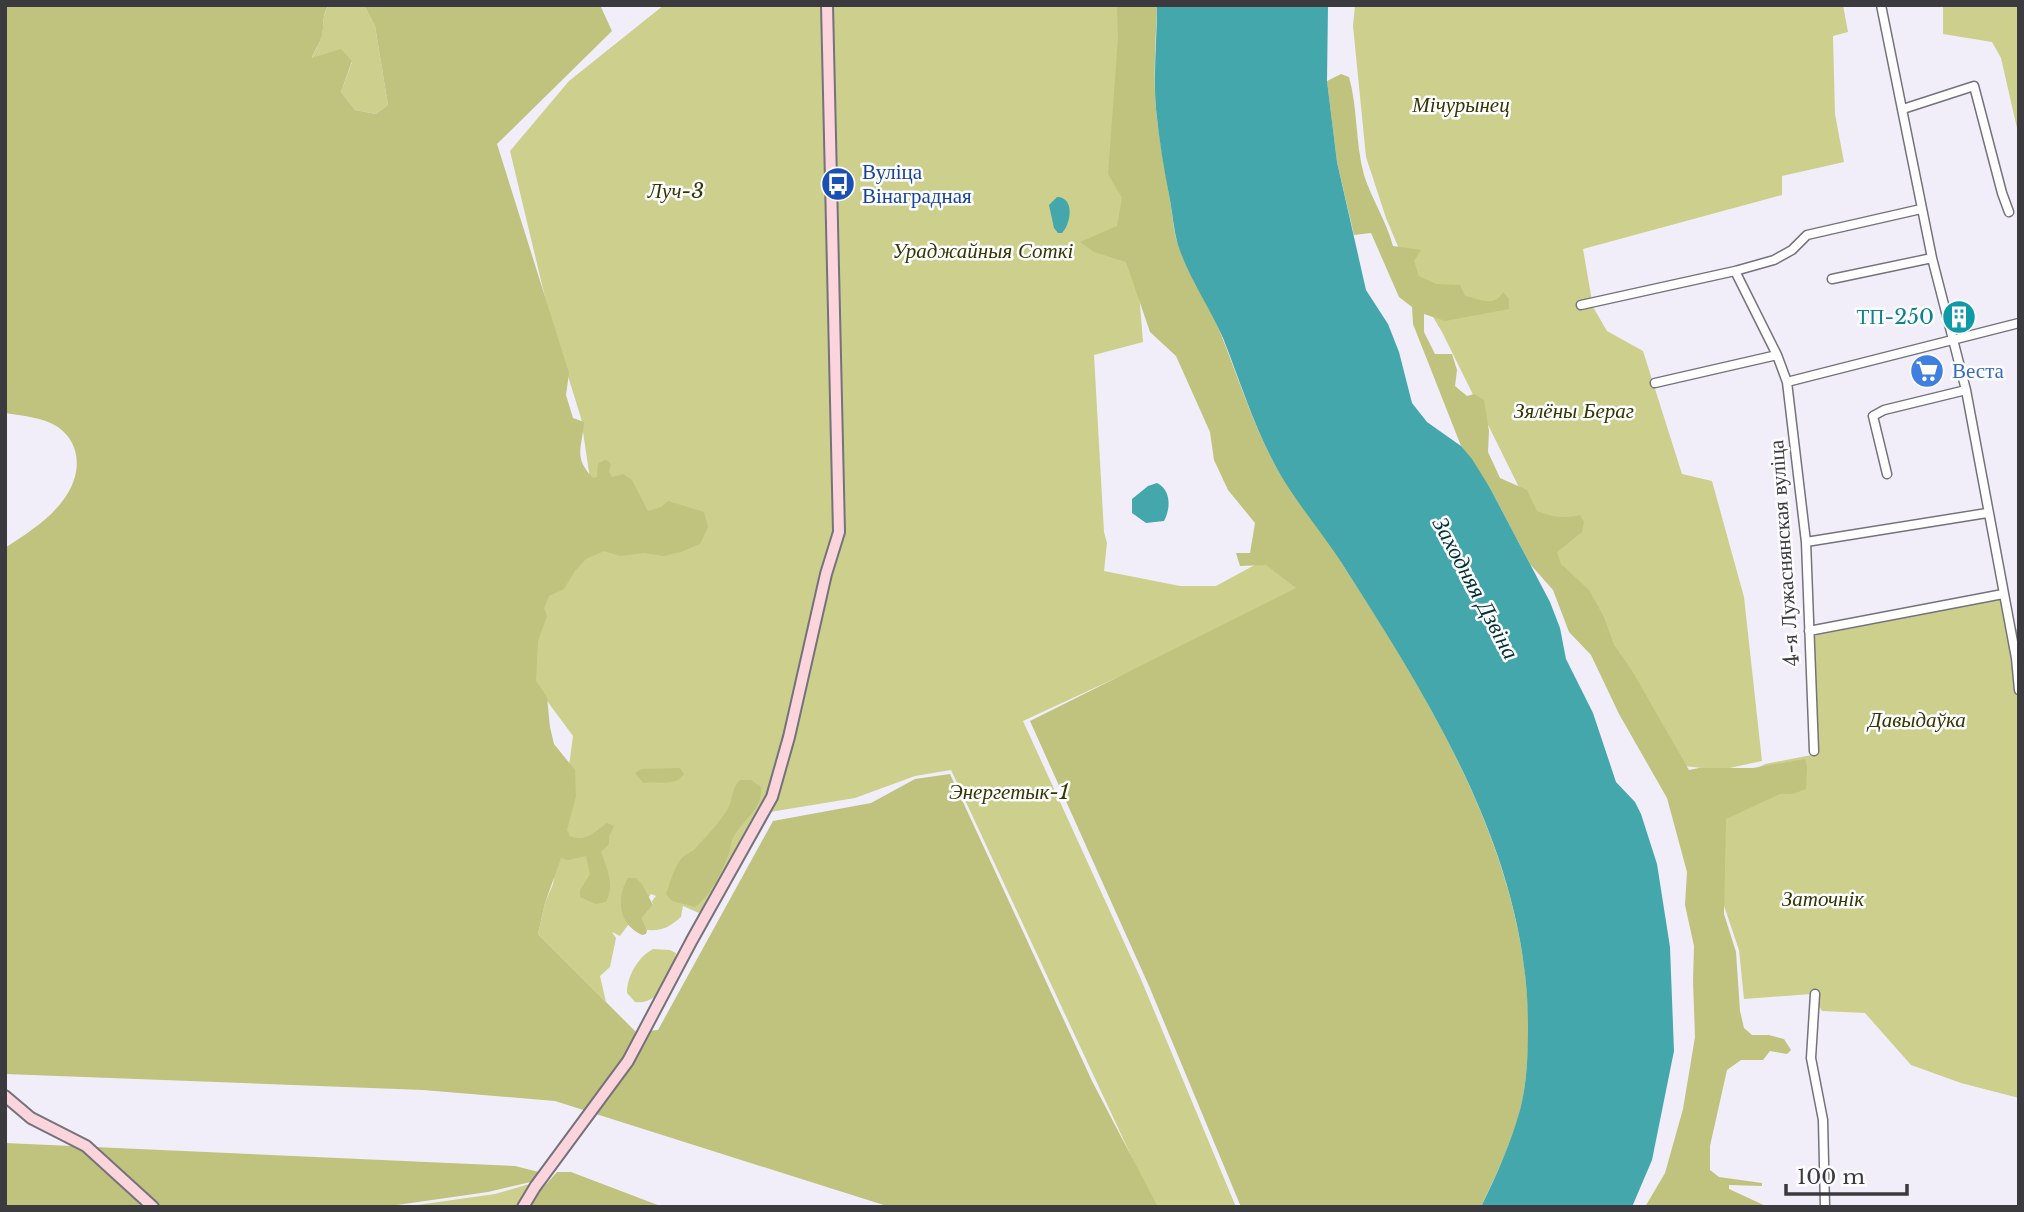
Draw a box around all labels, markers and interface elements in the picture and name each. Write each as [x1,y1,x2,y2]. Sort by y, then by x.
park label: Мічурынец [1411,92,1510,118]
place label: Вуліца Вінаградная [862,159,972,209]
bus stop icon: Вуліца Вінаградная [819,165,857,203]
park label: Луч-3 [647,178,704,204]
park label: Ураджайныя Соткі [893,238,1074,264]
building icon: ТП-250 [1940,298,1978,336]
place label: ТП-250 [1856,304,1934,330]
supermarket icon: Веста [1908,352,1946,390]
place label: Веста [1952,358,2005,384]
park label: Зялёны Бераг [1514,398,1634,424]
street label: 4-я Лужаснянская вуліца [1763,438,1805,667]
water label: Заходняя Дзвіна [1427,512,1525,664]
park label: Давыдаўка [1866,707,1966,733]
park label: Энергетык-1 [949,779,1069,805]
park label: Заточнік [1782,886,1864,912]
scale bar [1786,1152,1907,1196]
text: 100 m [1797,1164,1865,1190]

